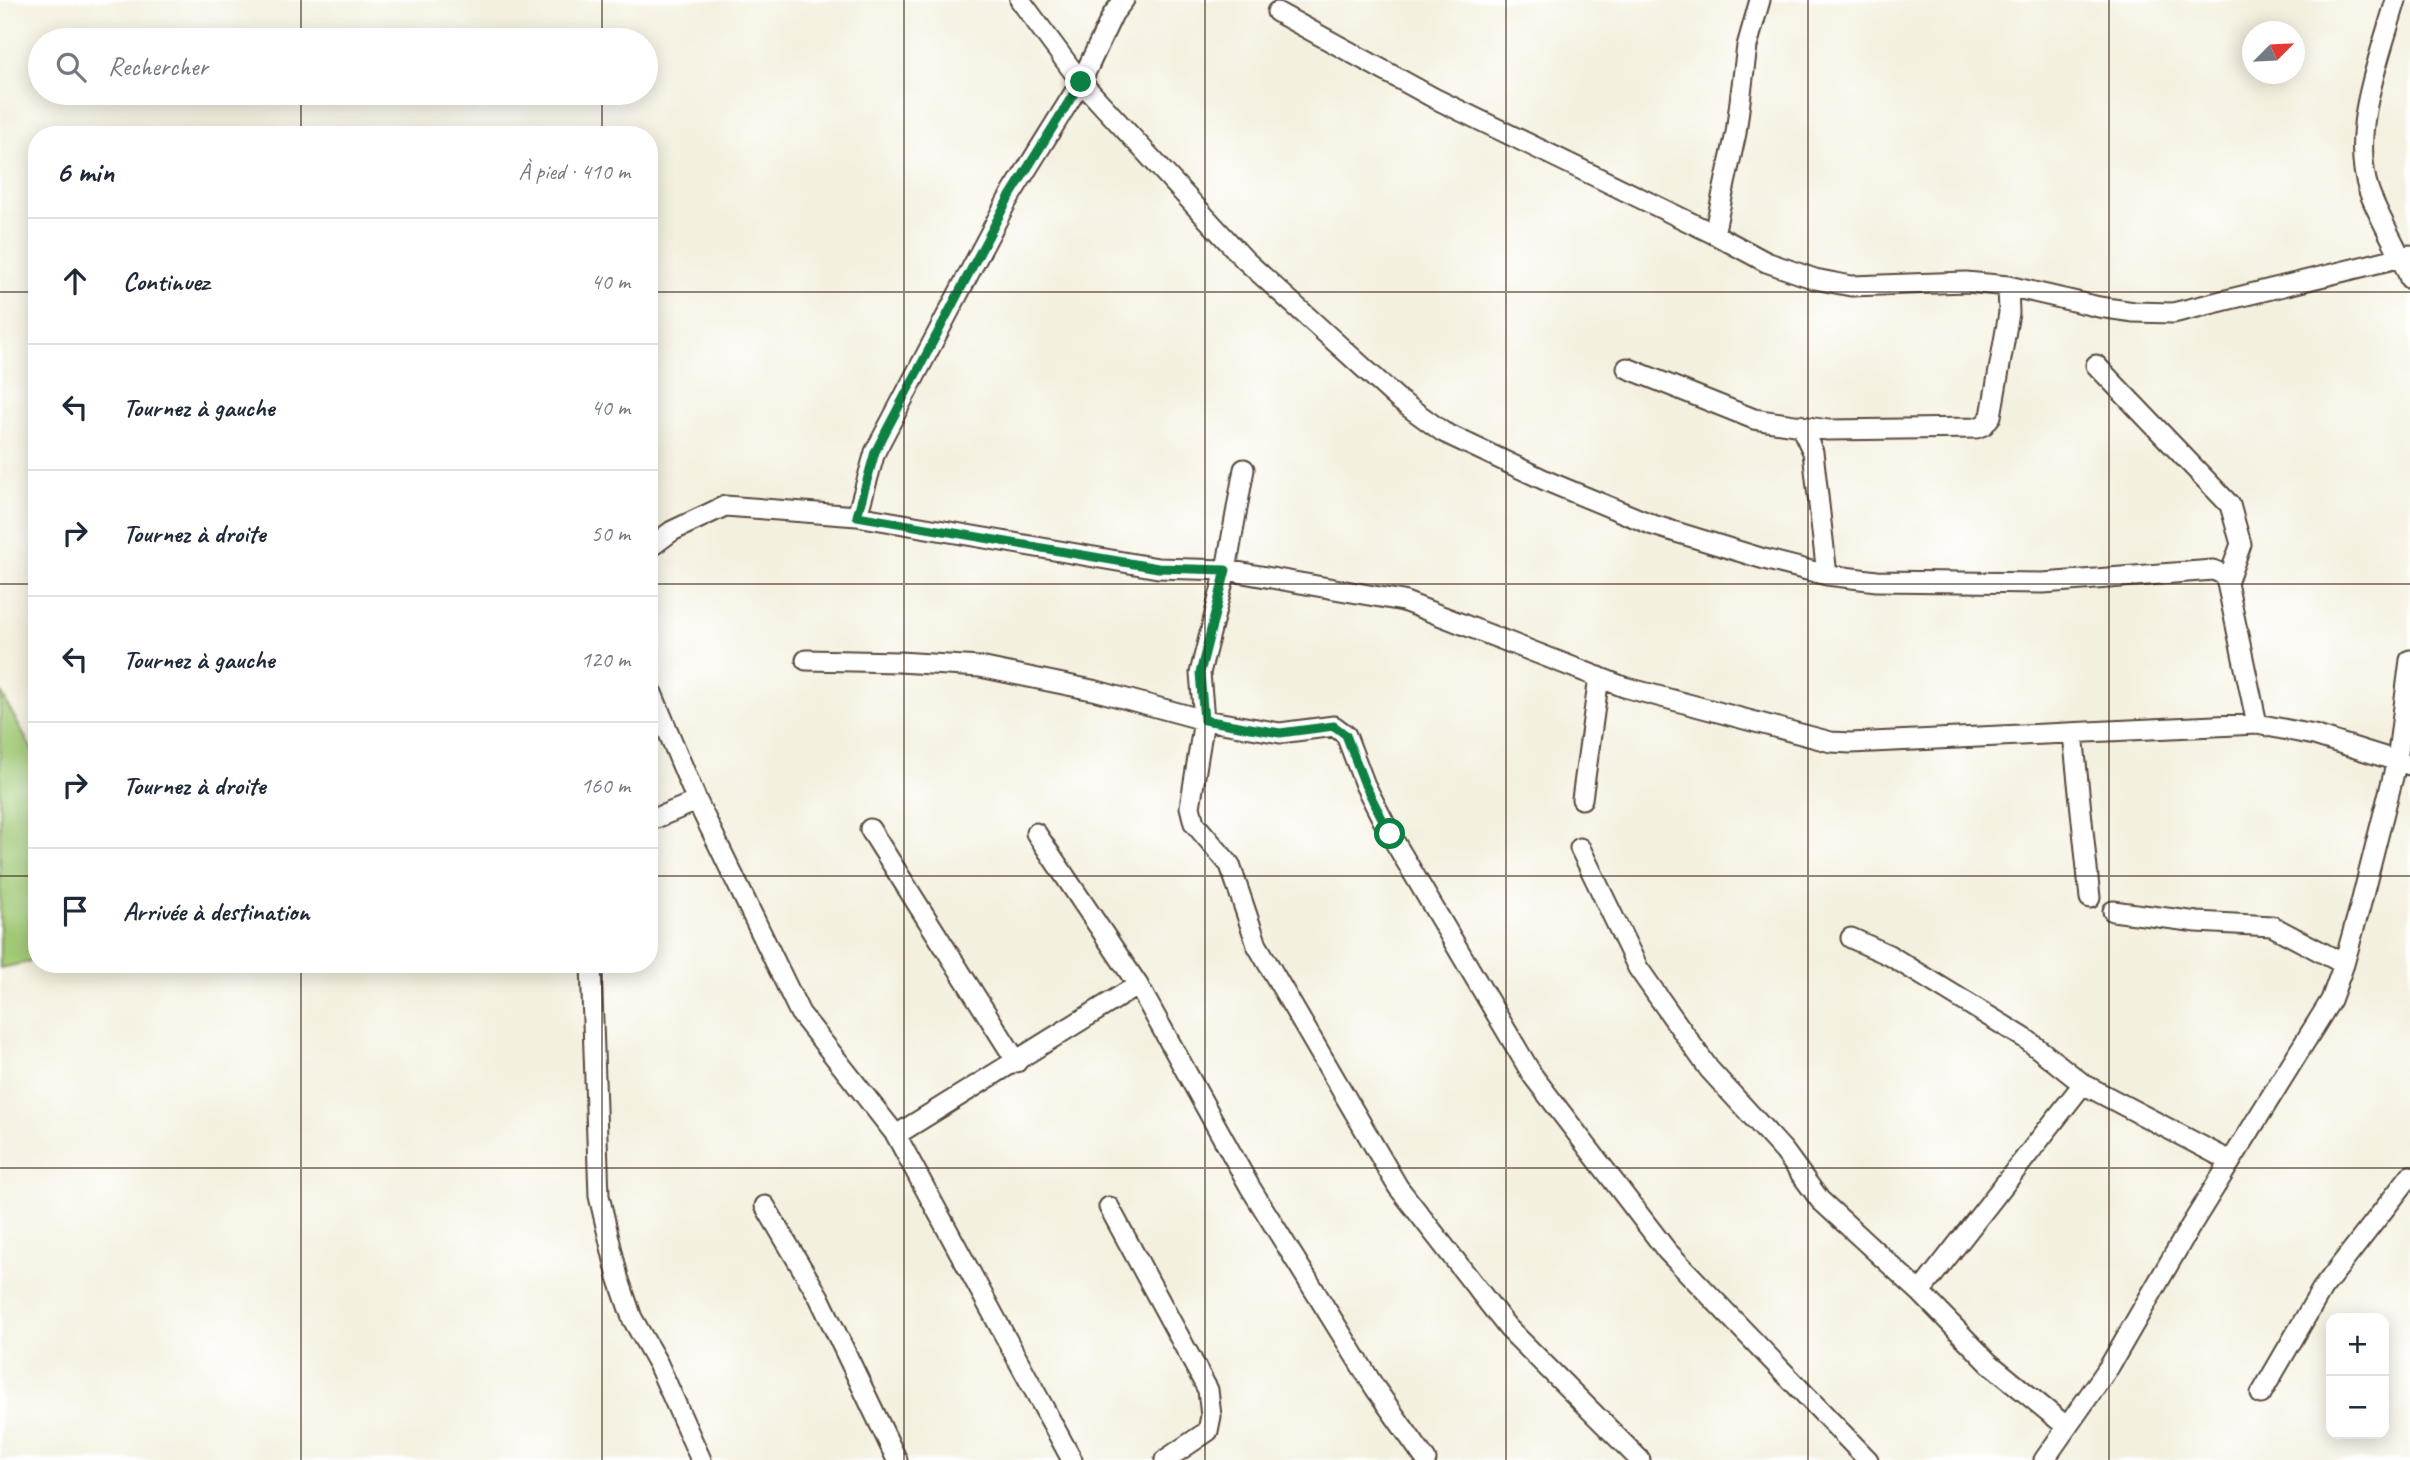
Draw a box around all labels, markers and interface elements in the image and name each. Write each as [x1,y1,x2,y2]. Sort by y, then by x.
north arrow [2242,21,2305,84]
search box [28,28,658,105]
icon: search [52,48,90,86]
text: Rechercher [108,50,208,83]
route end [1065,66,1096,97]
text: 6 min [56,153,114,191]
text: À pied · 410 m [518,157,630,186]
icon: ahead [56,262,94,300]
text: Continuez [123,265,209,298]
text: 40 m [591,267,630,296]
icon: left [56,388,94,426]
text: Tournez à gauche [123,391,274,424]
text: 40 m [591,393,630,422]
icon: right [56,514,94,552]
text: Tournez à droite [123,517,265,550]
text: 50 m [591,519,630,548]
icon: left [56,640,94,678]
text: Tournez à gauche [123,643,274,676]
text: 120 m [581,645,630,674]
icon: right [56,766,94,804]
text: Tournez à droite [123,769,265,802]
text: 160 m [581,771,630,800]
route start [1374,818,1405,849]
icon: arrive [56,892,94,930]
text: Arrivée à destination [123,895,309,928]
map controls [2326,1313,2389,1439]
button: + [2326,1313,2389,1376]
button: − [2326,1376,2389,1439]

